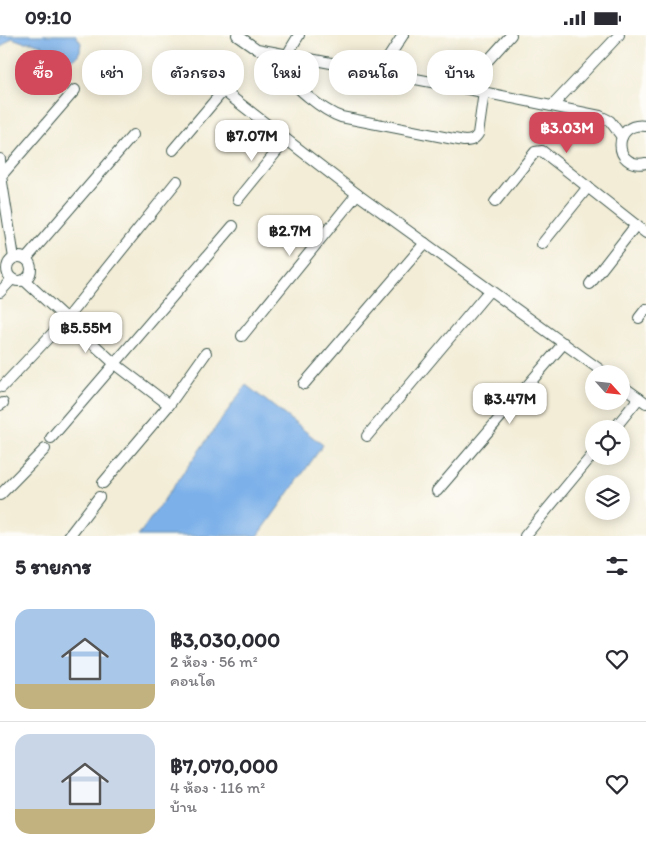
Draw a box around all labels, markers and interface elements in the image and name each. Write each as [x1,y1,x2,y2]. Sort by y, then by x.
text: 09:10 [25,6,72,29]
chip: ซื้อ [15,50,72,95]
chip: เช่า [82,50,142,95]
chip: ตัวกรอง [152,50,244,95]
chip: ใหม่ [254,50,319,95]
chip: คอนโด [329,50,417,95]
chip: บ้าน [427,50,493,95]
pin: ฿3.03M [526,111,608,154]
text: ฿3.03M [540,118,594,137]
pin: ฿7.07M [211,119,293,162]
text: ฿7.07M [226,126,278,145]
pin: ฿2.7M [255,215,325,257]
text: ฿2.7M [269,221,311,240]
pin: ฿5.55M [45,311,127,354]
text: ฿5.55M [60,318,112,337]
north arrow [585,365,630,410]
map controls [585,365,630,520]
pin: ฿3.47M [469,383,551,425]
text: ฿3.47M [484,389,536,408]
button: locate [585,420,630,465]
button: layers [585,475,630,520]
icon: filters [603,552,631,580]
text: 5 รายการ [15,554,92,579]
text: ฿3,030,000 [170,627,280,652]
icon: home [55,629,115,689]
icon: heart [603,645,631,673]
text: 2 ห้อง · 56 m² [170,652,258,671]
text: คอนโด [170,671,216,690]
text: ฿7,070,000 [170,753,278,778]
icon: home [55,754,115,814]
icon: heart [603,770,631,798]
text: 4 ห้อง · 116 m² [170,778,265,797]
text: บ้าน [170,797,197,816]

